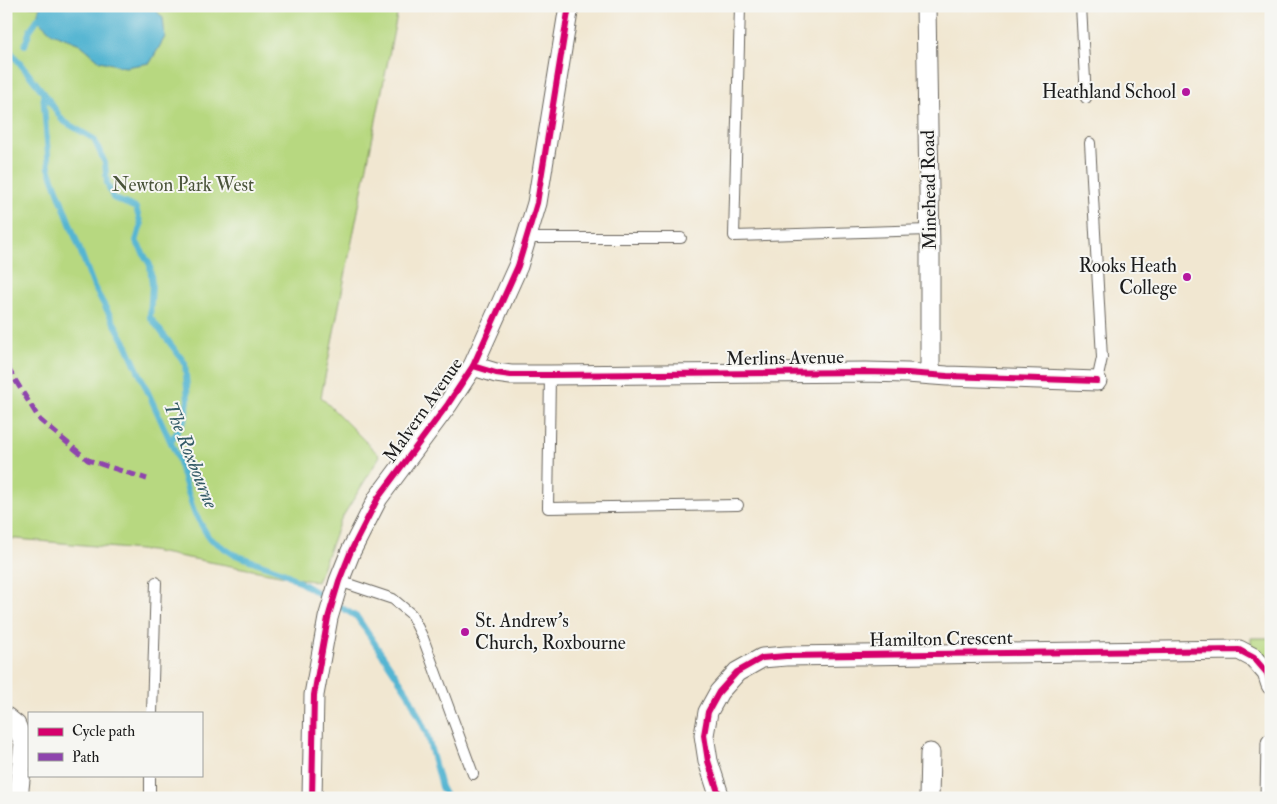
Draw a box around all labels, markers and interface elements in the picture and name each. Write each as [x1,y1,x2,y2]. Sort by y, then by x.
place label: Heathland School [1042,80,1176,104]
marker: Heathland School [1180,86,1192,98]
street label: Minehead Road [916,129,942,250]
park label: Newton Park West [112,173,254,197]
place label: Rooks Heath College [1079,254,1177,300]
marker: Rooks Heath College [1181,271,1193,283]
street label: Merlins Avenue [726,345,844,371]
street label: Malvern Avenue [378,353,468,467]
water label: The Roxbourne [158,398,224,512]
place label: St. Andrew’s Church, Roxbourne [475,609,626,655]
marker: St. Andrew’s Church, Roxbourne [459,626,471,638]
street label: Hamilton Crescent [869,626,1013,652]
legend [28,712,202,776]
text: Cycle path [72,722,135,742]
text: Path [72,748,99,767]

